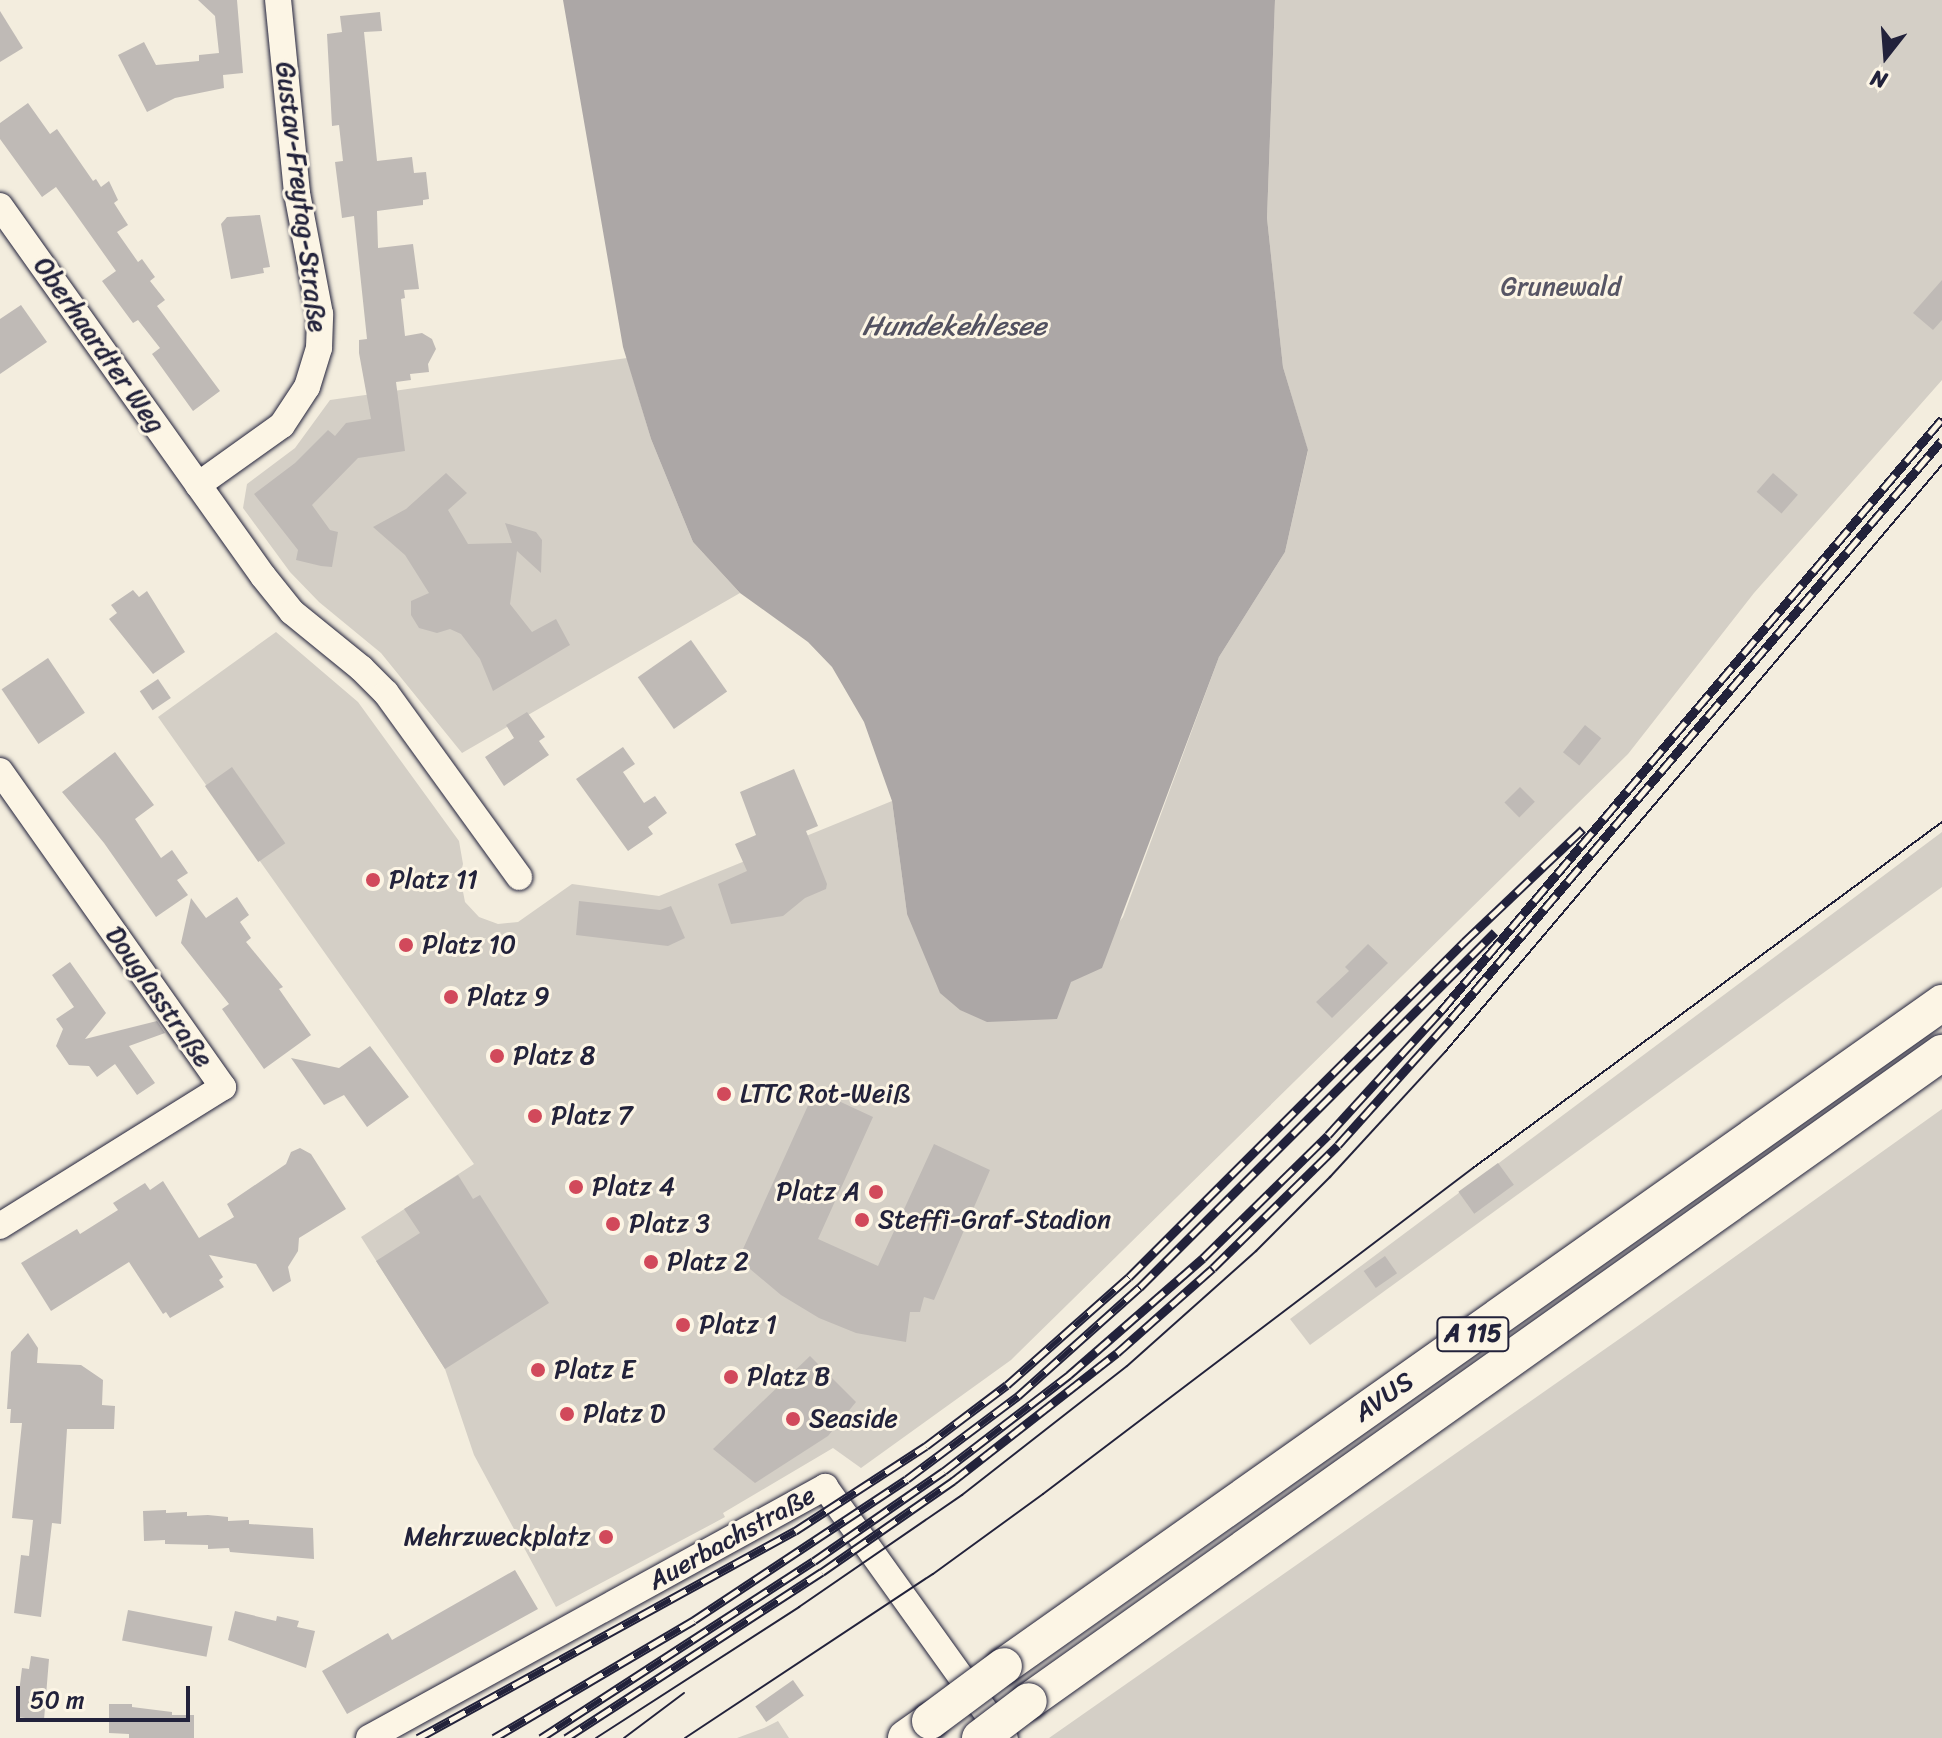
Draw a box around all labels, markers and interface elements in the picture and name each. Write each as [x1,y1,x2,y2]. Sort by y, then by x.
north arrow [1846,16,1926,96]
text: N [1866,59,1892,100]
street label: Gustav-Freytag-Straße [269,60,333,334]
street label: Oberhaardter Weg [27,251,171,439]
park label: Grunewald [1501,271,1621,303]
water label: Hundekehlesee [862,309,1046,343]
place label: Platz 11 [389,864,478,896]
marker: Platz 11 [364,871,382,889]
street label: Douglasstraße [99,920,219,1074]
place label: Platz 10 [422,929,516,961]
marker: Platz 10 [397,936,415,954]
place label: Platz 9 [467,981,550,1013]
marker: Platz 9 [442,988,460,1006]
place label: Platz 8 [513,1040,595,1072]
marker: Platz 8 [488,1047,506,1065]
place label: LTTC Rot-Weiß [740,1078,910,1110]
marker: LTTC Rot-Weiß [715,1085,733,1103]
place label: Platz 7 [551,1100,633,1132]
marker: Platz 7 [526,1107,544,1125]
place label: Platz 4 [592,1171,675,1203]
place label: Platz A [776,1176,860,1208]
marker: Platz 4 [567,1178,585,1196]
marker: Platz A [867,1183,885,1201]
place label: Steffi-Graf-Stadion [878,1204,1111,1236]
place label: Platz 3 [629,1208,710,1240]
marker: Steffi-Graf-Stadion [853,1211,871,1229]
marker: Platz 3 [604,1215,622,1233]
place label: Platz 2 [667,1246,749,1278]
marker: Platz 2 [642,1253,660,1271]
place label: Platz 1 [699,1309,777,1341]
road number: A 115 [1435,1314,1511,1354]
marker: Platz 1 [674,1316,692,1334]
place label: Platz E [554,1354,635,1386]
marker: Platz E [529,1361,547,1379]
place label: Platz B [747,1361,830,1393]
street label: AVUS [1348,1365,1420,1429]
marker: Platz B [722,1368,740,1386]
place label: Platz D [583,1398,665,1430]
place label: Seaside [809,1403,898,1435]
marker: Platz D [558,1405,576,1423]
marker: Seaside [784,1410,802,1428]
street label: Auerbachstraße [643,1479,821,1597]
place label: Mehrzweckplatz [404,1521,590,1553]
marker: Mehrzweckplatz [597,1528,615,1546]
scale bar [20,1670,194,1720]
text: 50 m [30,1679,85,1721]

